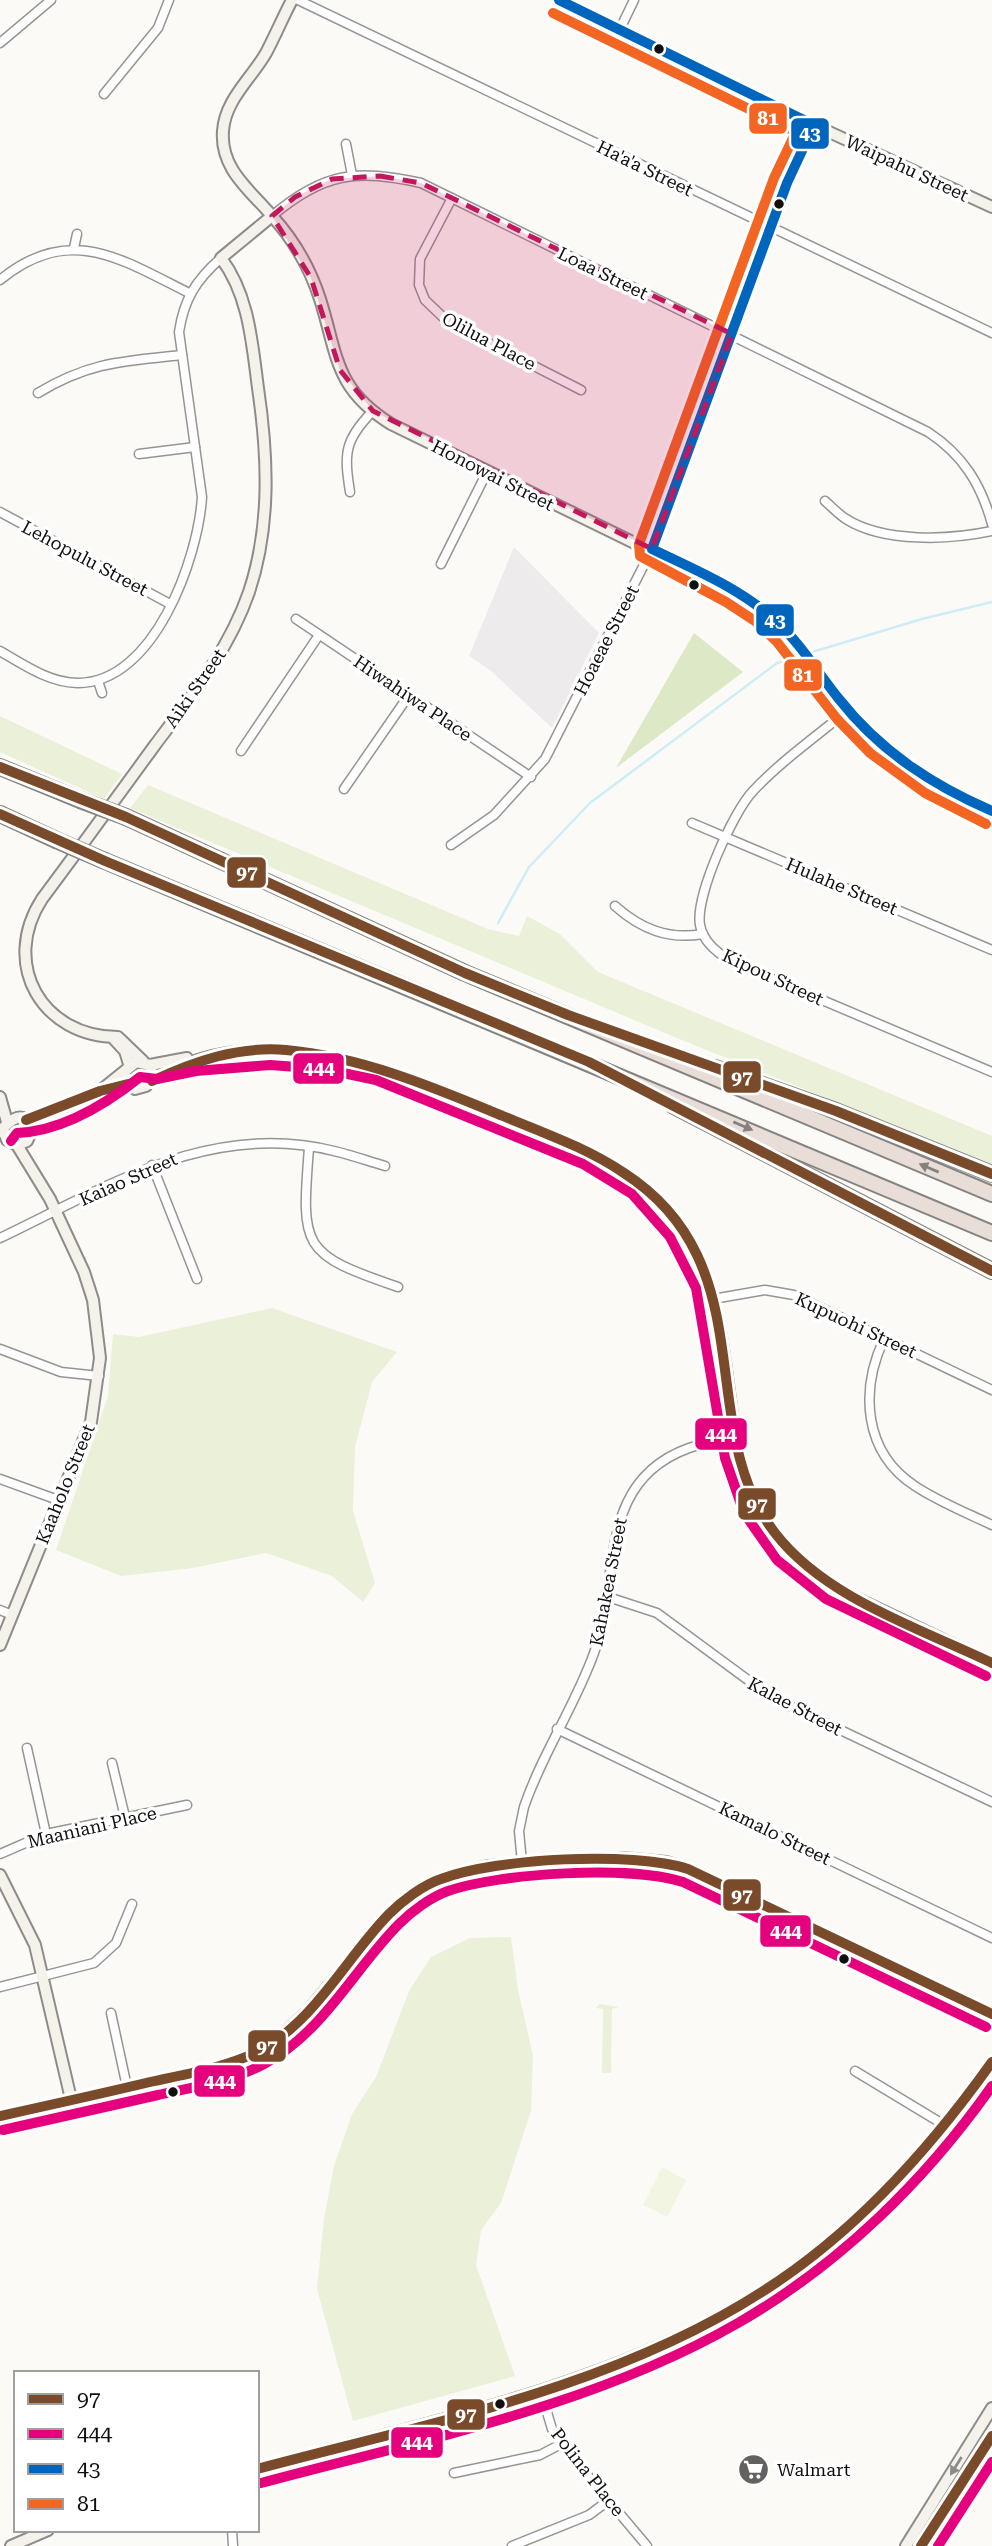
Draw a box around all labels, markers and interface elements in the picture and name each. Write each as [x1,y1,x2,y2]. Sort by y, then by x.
unlabelled marker [652,42,666,56]
line badge: 81 [748,102,788,135]
text: 81 [757,107,779,130]
line badge: 43 [790,117,830,150]
text: 43 [799,122,821,145]
street label: Waipahu Street [842,130,972,206]
street label: Ha'a'a Street [594,136,697,200]
unlabelled marker [772,197,786,211]
street label: Loaa Street [555,242,652,304]
street label: Olilua Place [438,307,540,375]
street label: Honowai Street [428,435,558,515]
street label: Lehopulu Street [18,516,152,600]
unlabelled marker [687,578,701,592]
street label: Hoaeae Street [569,581,643,699]
line badge: 43 [755,603,795,637]
text: 43 [764,609,786,632]
street label: Aiki Street [160,644,230,732]
street label: Hiwahiwa Place [350,651,476,745]
line badge: 81 [783,658,823,692]
text: 81 [792,664,814,687]
street label: Hulahe Street [783,853,901,919]
line badge: 97 [226,856,267,889]
text: 97 [236,861,258,884]
street label: Kipou Street [719,944,827,1010]
line badge: 444 [292,1052,345,1085]
text: 444 [303,1057,335,1080]
line badge: 97 [722,1060,762,1094]
text: 97 [731,1066,753,1089]
one-way arrow [732,1120,753,1131]
street label: Kaiao Street [76,1148,181,1210]
one-way arrow [919,1162,939,1174]
street label: Kupuohi Street [792,1288,920,1362]
line badge: 444 [694,1417,748,1451]
street label: Kaaholo Street [31,1421,99,1547]
text: 444 [705,1423,737,1446]
line badge: 97 [737,1487,777,1521]
text: 97 [746,1493,768,1516]
street label: Kahakea Street [585,1516,631,1648]
street label: Kalae Street [744,1672,846,1740]
street label: Kamalo Street [716,1797,834,1869]
street label: Maaniani Place [25,1802,159,1852]
line badge: 97 [722,1878,762,1912]
text: 97 [731,1884,753,1907]
line badge: 444 [759,1914,812,1948]
text: 444 [770,1920,802,1943]
unlabelled marker [837,1952,851,1966]
line badge: 97 [247,2029,287,2063]
text: 97 [256,2035,278,2058]
line badge: 444 [193,2064,246,2098]
text: 444 [204,2070,236,2093]
unlabelled marker [166,2085,180,2099]
legend [14,2371,259,2532]
text: 97 [77,2387,101,2411]
unlabelled marker [493,2397,507,2411]
line badge: 97 [446,2398,486,2431]
text: 97 [455,2403,477,2426]
text: 444 [77,2422,113,2446]
street label: Polina Place [547,2424,629,2520]
line badge: 444 [390,2426,444,2459]
text: 444 [401,2431,433,2454]
supermarket icon: Walmart [737,2452,771,2486]
one-way arrow [949,2456,962,2476]
text: 43 [77,2457,101,2481]
place label: Walmart [777,2459,851,2480]
text: 81 [77,2492,101,2516]

